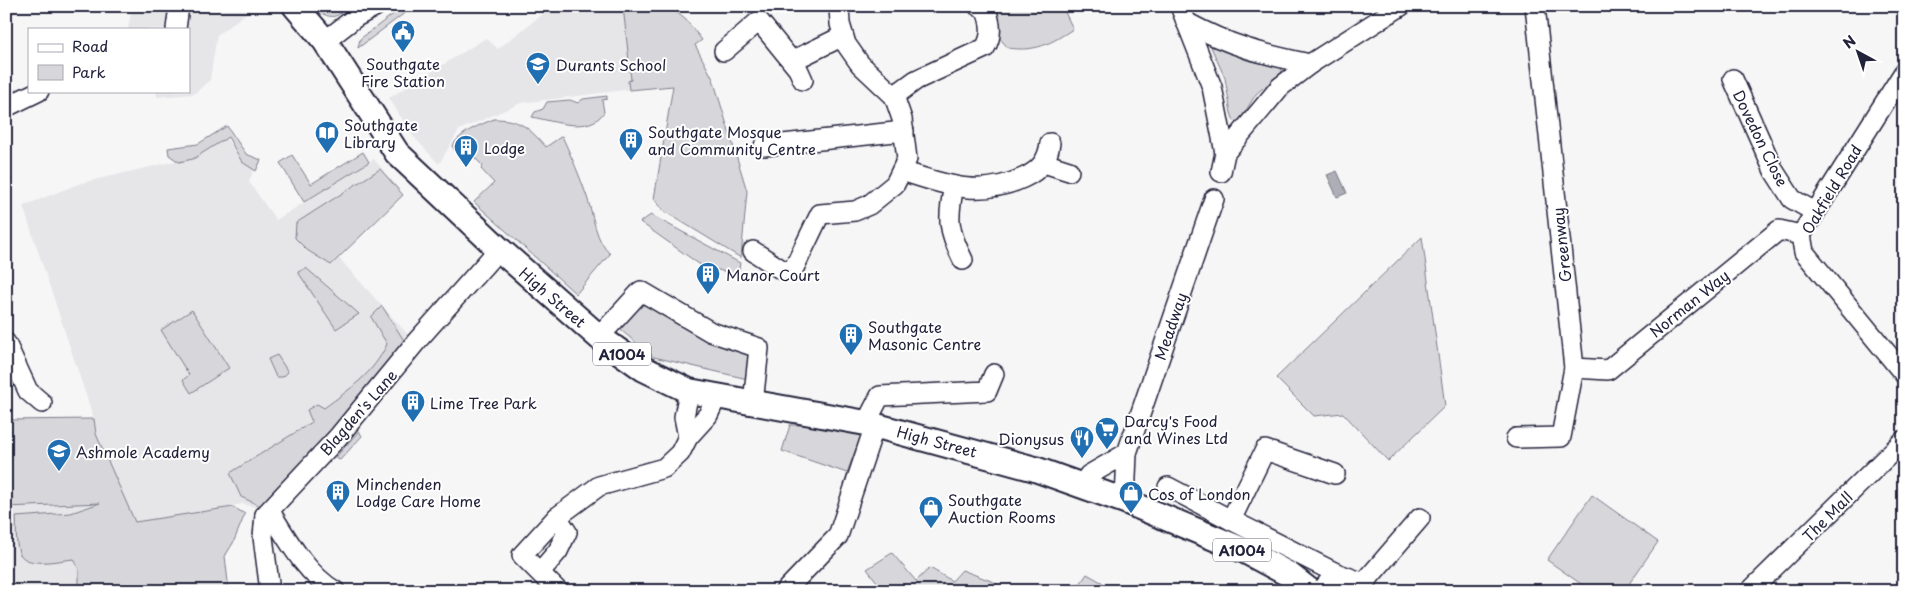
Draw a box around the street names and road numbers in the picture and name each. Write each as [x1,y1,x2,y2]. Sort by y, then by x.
street label: Dovedon Close [1728,86,1794,190]
street label: Oakfield Road [1795,140,1867,238]
street label: Greenway [1546,207,1576,283]
street label: High Street [514,261,592,333]
street label: Norman Way [1644,264,1734,342]
street label: Meadway [1148,289,1192,363]
road number: A1004 [593,342,651,366]
street label: Blagden's Lane [314,364,402,460]
street label: High Street [894,419,980,463]
street label: The Mall [1797,486,1857,546]
road number: A1004 [1213,538,1271,562]

